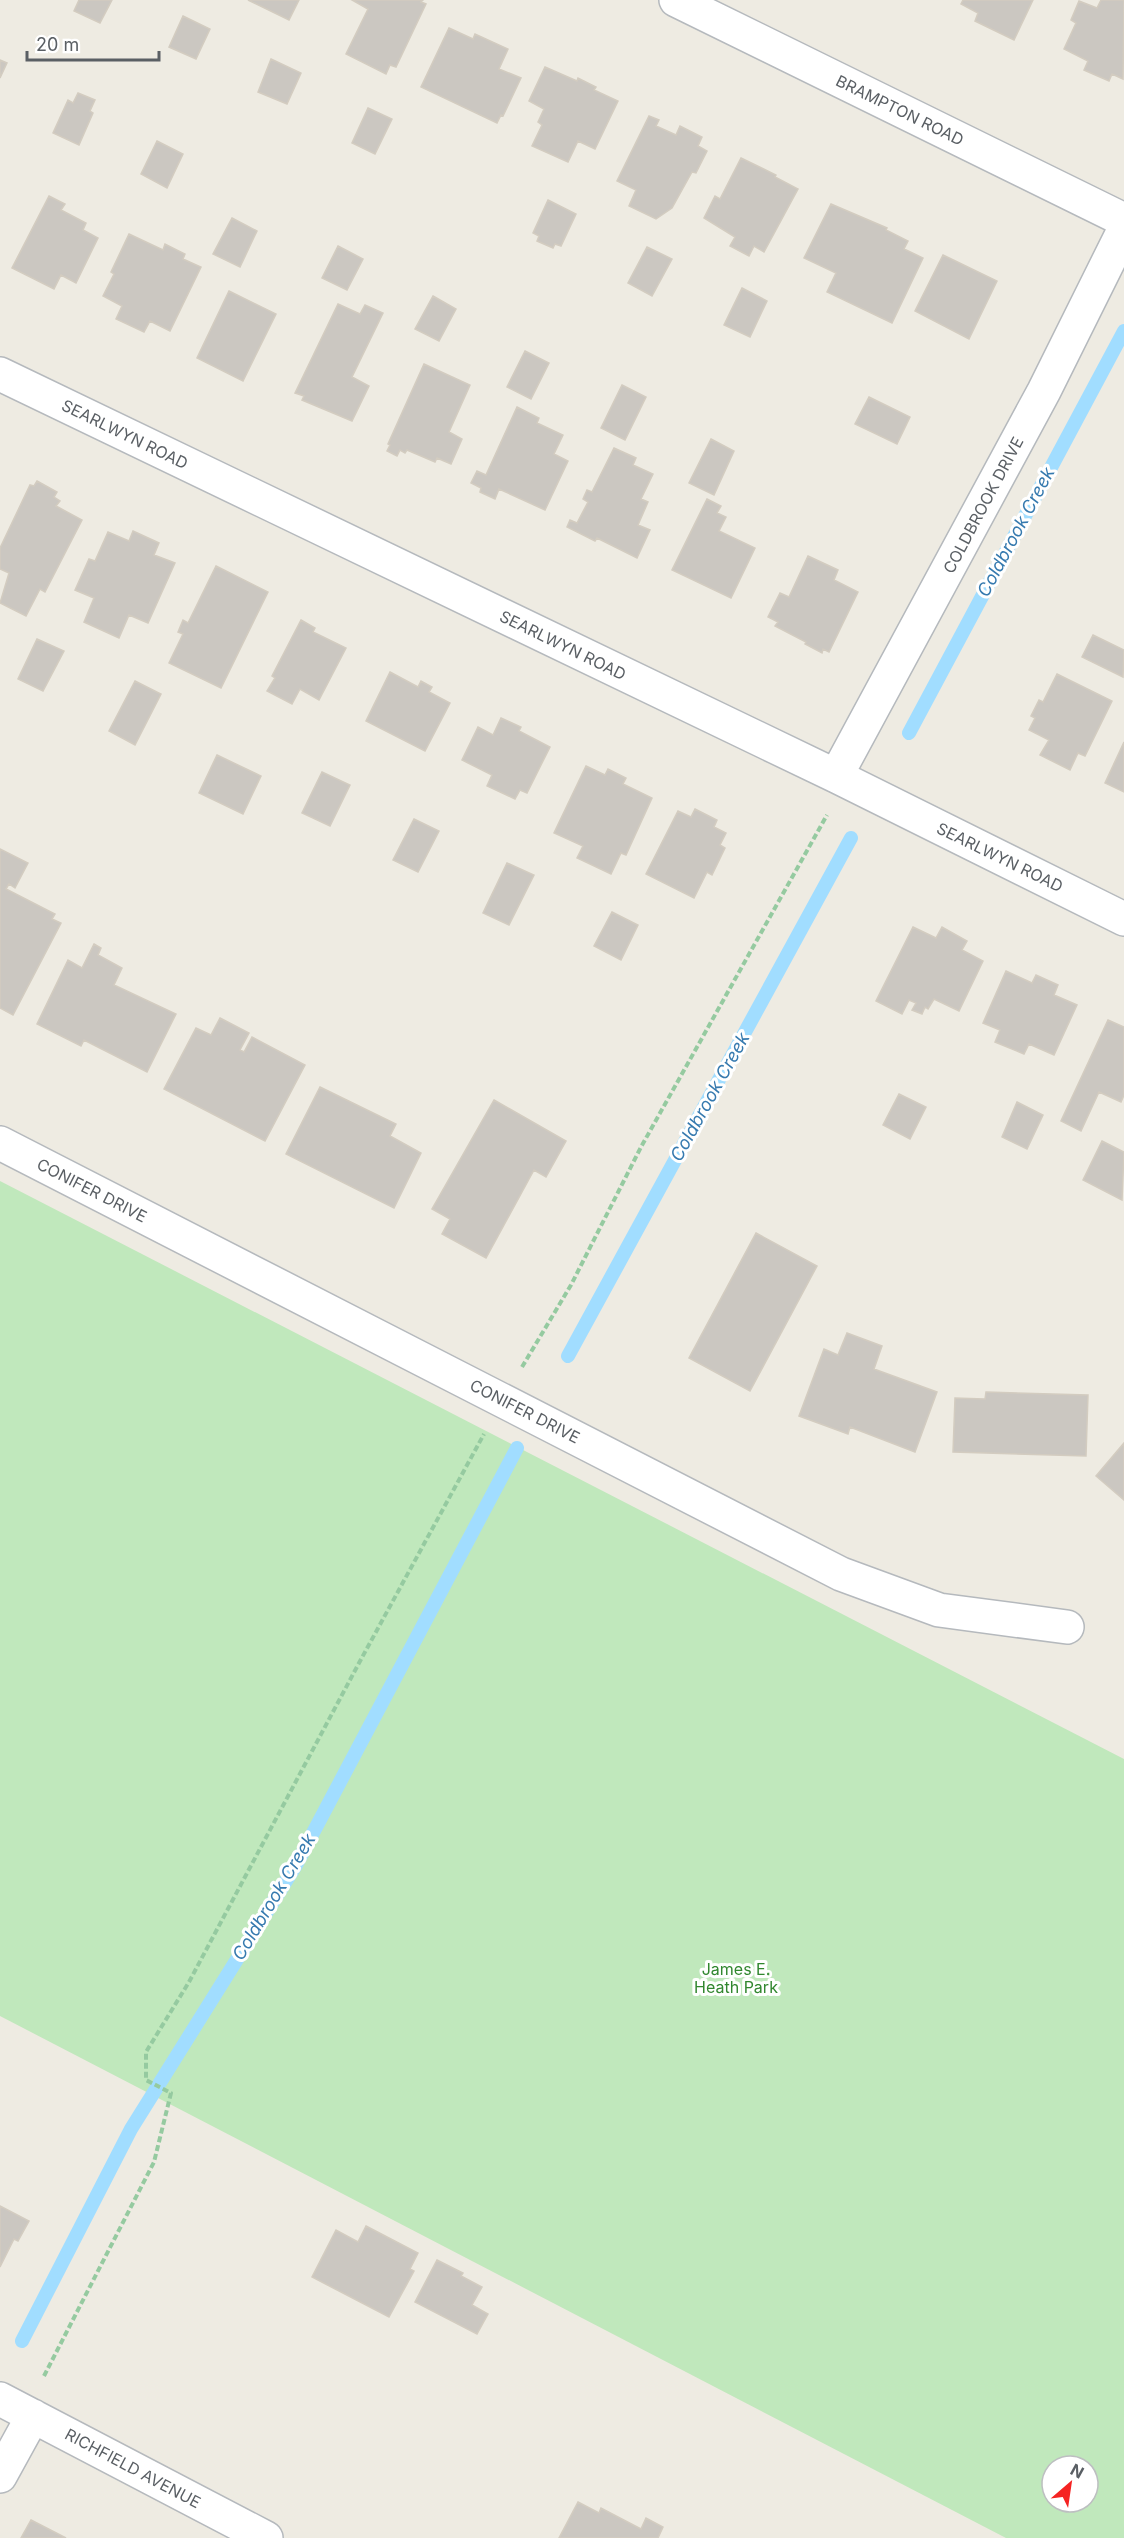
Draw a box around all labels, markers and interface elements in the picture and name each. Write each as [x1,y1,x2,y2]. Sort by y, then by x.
scale bar [27,24,159,62]
text: 20 m [36,34,79,55]
street label: BRAMPTON ROAD [833,70,967,150]
street label: SEARLWYN ROAD [59,395,191,473]
street label: COLDBROOK DRIVE [939,433,1027,577]
water label: Coldbrook Creek [973,462,1059,600]
street label: SEARLWYN ROAD [497,606,629,684]
street label: SEARLWYN ROAD [934,818,1066,896]
water label: Coldbrook Creek [666,1028,754,1165]
street label: CONIFER DRIVE [34,1154,150,1226]
street label: CONIFER DRIVE [467,1375,583,1447]
water label: Coldbrook Creek [228,1829,320,1964]
park label: James E. Heath Park [694,1959,778,1997]
street label: RICHFIELD AVENUE [62,2424,204,2512]
north arrow [1040,2454,1100,2514]
text: N [1067,2459,1087,2483]

